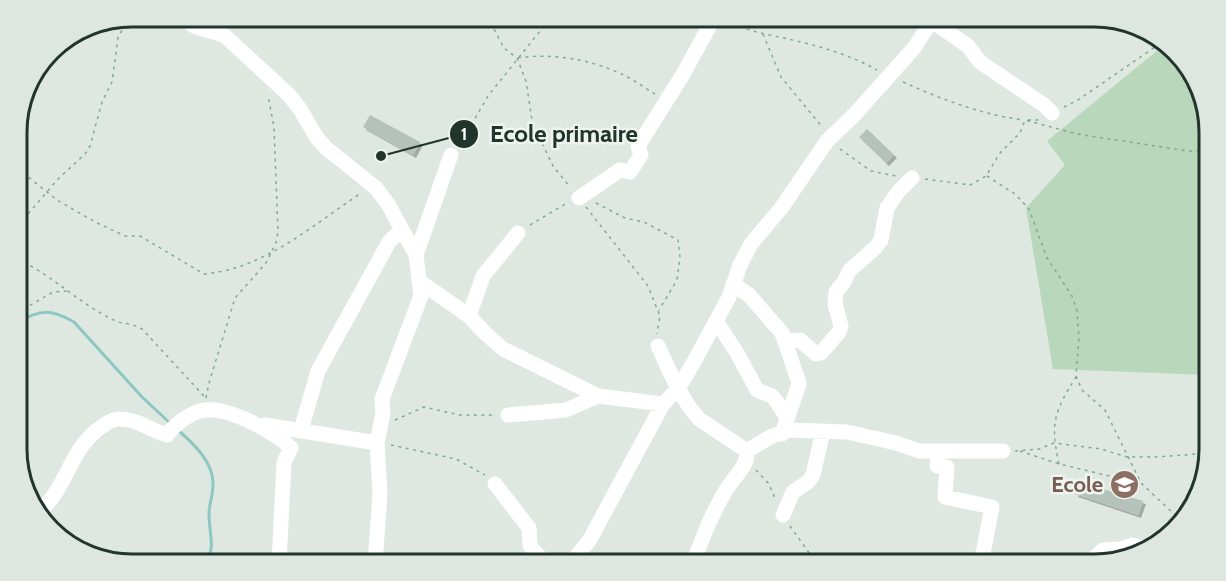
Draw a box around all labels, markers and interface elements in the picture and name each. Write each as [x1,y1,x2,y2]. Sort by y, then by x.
callout: Ecole primaire [449,113,650,155]
text: Ecole primaire [490,119,638,148]
text: 1 [461,123,467,145]
school or university icon: Ecole [1108,468,1140,500]
place label: Ecole [1051,471,1103,498]

